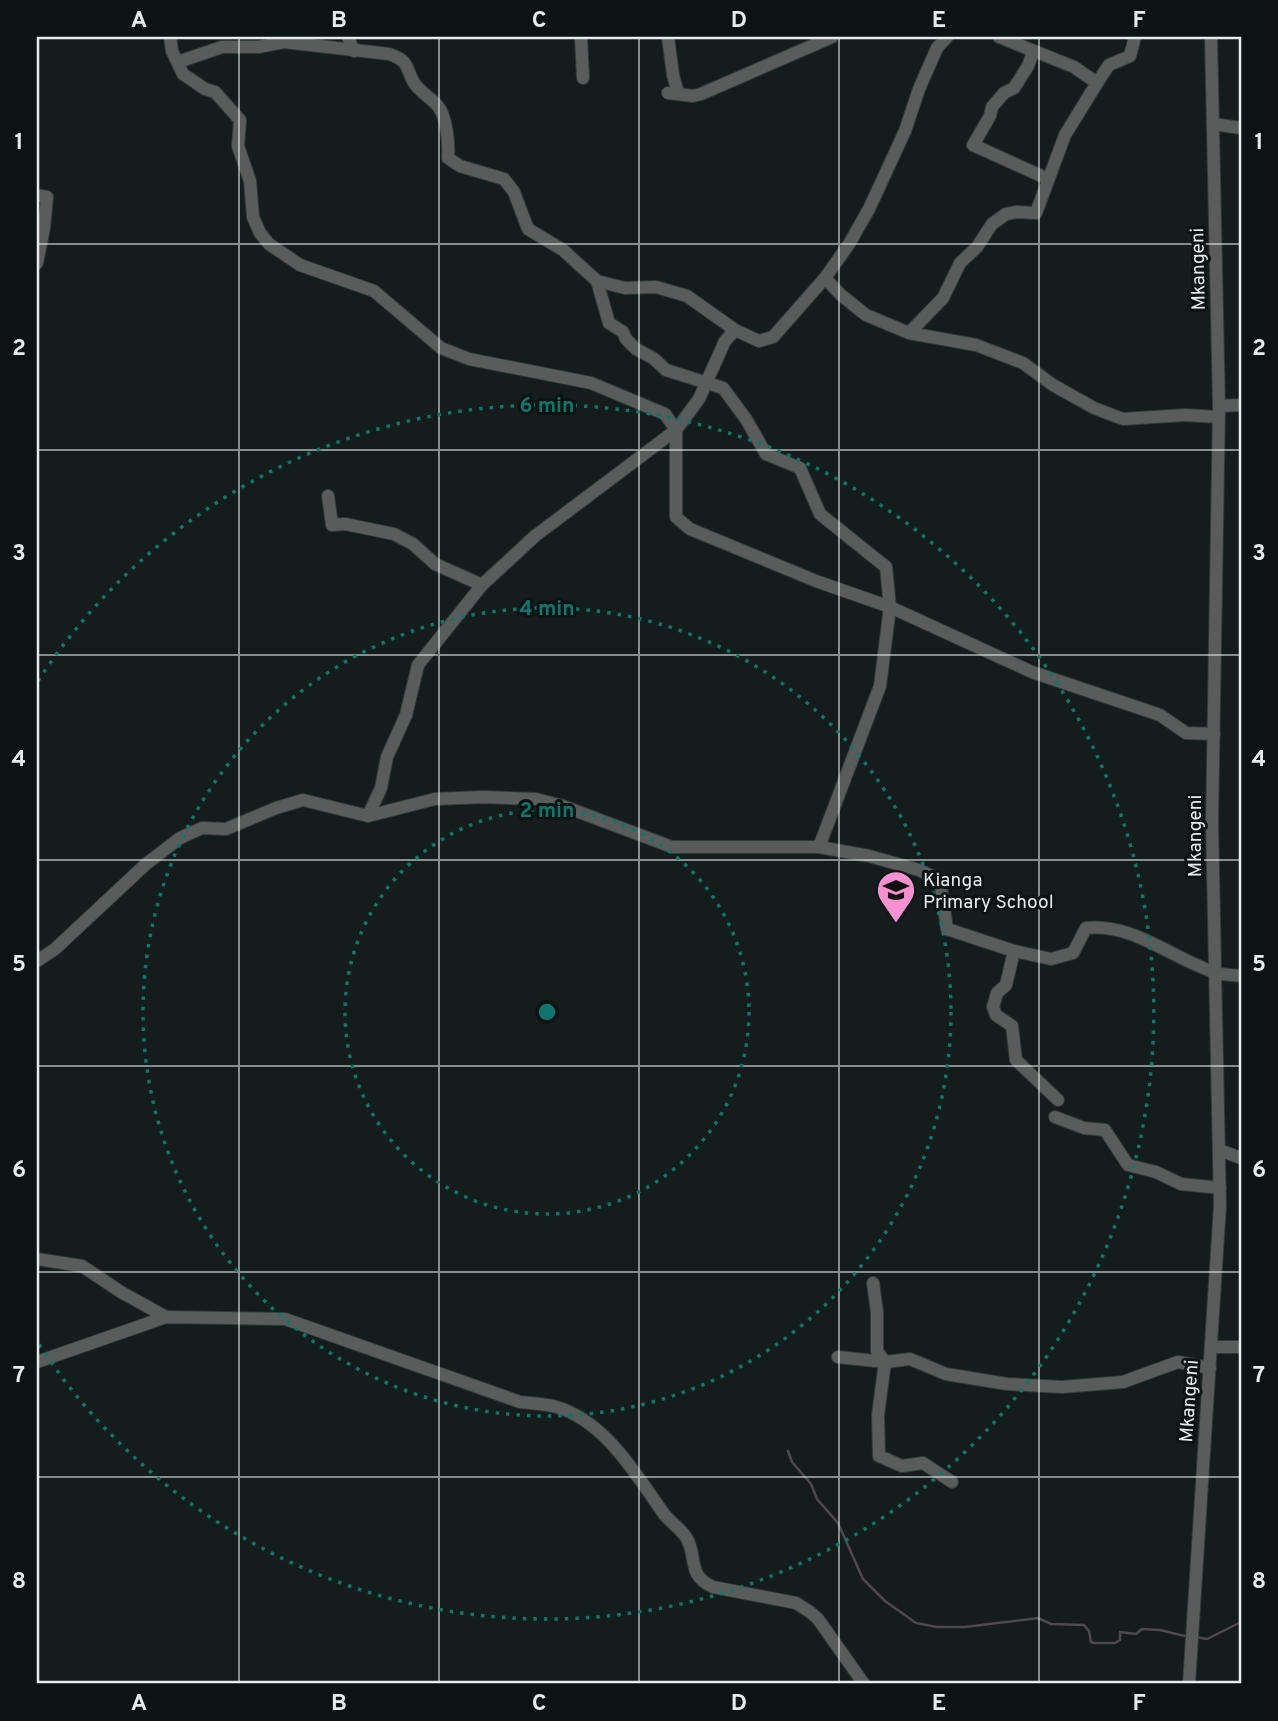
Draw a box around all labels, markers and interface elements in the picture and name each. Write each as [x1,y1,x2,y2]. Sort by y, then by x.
text: A [131,7,147,36]
text: B [331,7,347,36]
text: C [532,7,546,36]
text: D [731,7,747,36]
text: E [932,7,946,36]
text: F [1132,7,1146,36]
text: 1 [14,129,24,158]
text: 1 [1254,129,1264,158]
street label: Mkangeni [1186,227,1212,310]
text: 2 [12,335,26,364]
text: 2 [1252,335,1266,364]
text: 6 min [520,393,574,420]
text: 3 [12,540,26,569]
text: 3 [1252,540,1266,569]
text: 4 min [519,596,575,623]
text: 4 [12,746,26,775]
text: 4 [1252,746,1266,775]
street label: Mkangeni [1184,795,1208,877]
text: 2 min [520,798,574,825]
school or university icon: Kianga Primary School [875,869,917,924]
place label: Kianga Primary School [923,869,1054,915]
text: 5 [12,951,26,980]
text: 5 [1252,951,1266,980]
centre of rings [535,1000,559,1024]
text: 6 [12,1157,26,1186]
text: 6 [1252,1157,1266,1186]
street label: Mkangeni [1175,1359,1205,1443]
text: 7 [13,1362,25,1391]
text: 7 [1253,1362,1265,1391]
text: 8 [12,1568,26,1597]
text: 8 [1252,1568,1266,1597]
text: A [131,1690,147,1719]
text: B [331,1690,347,1719]
text: C [532,1690,546,1719]
text: D [731,1690,747,1719]
text: E [932,1690,946,1719]
text: F [1132,1690,1146,1719]

